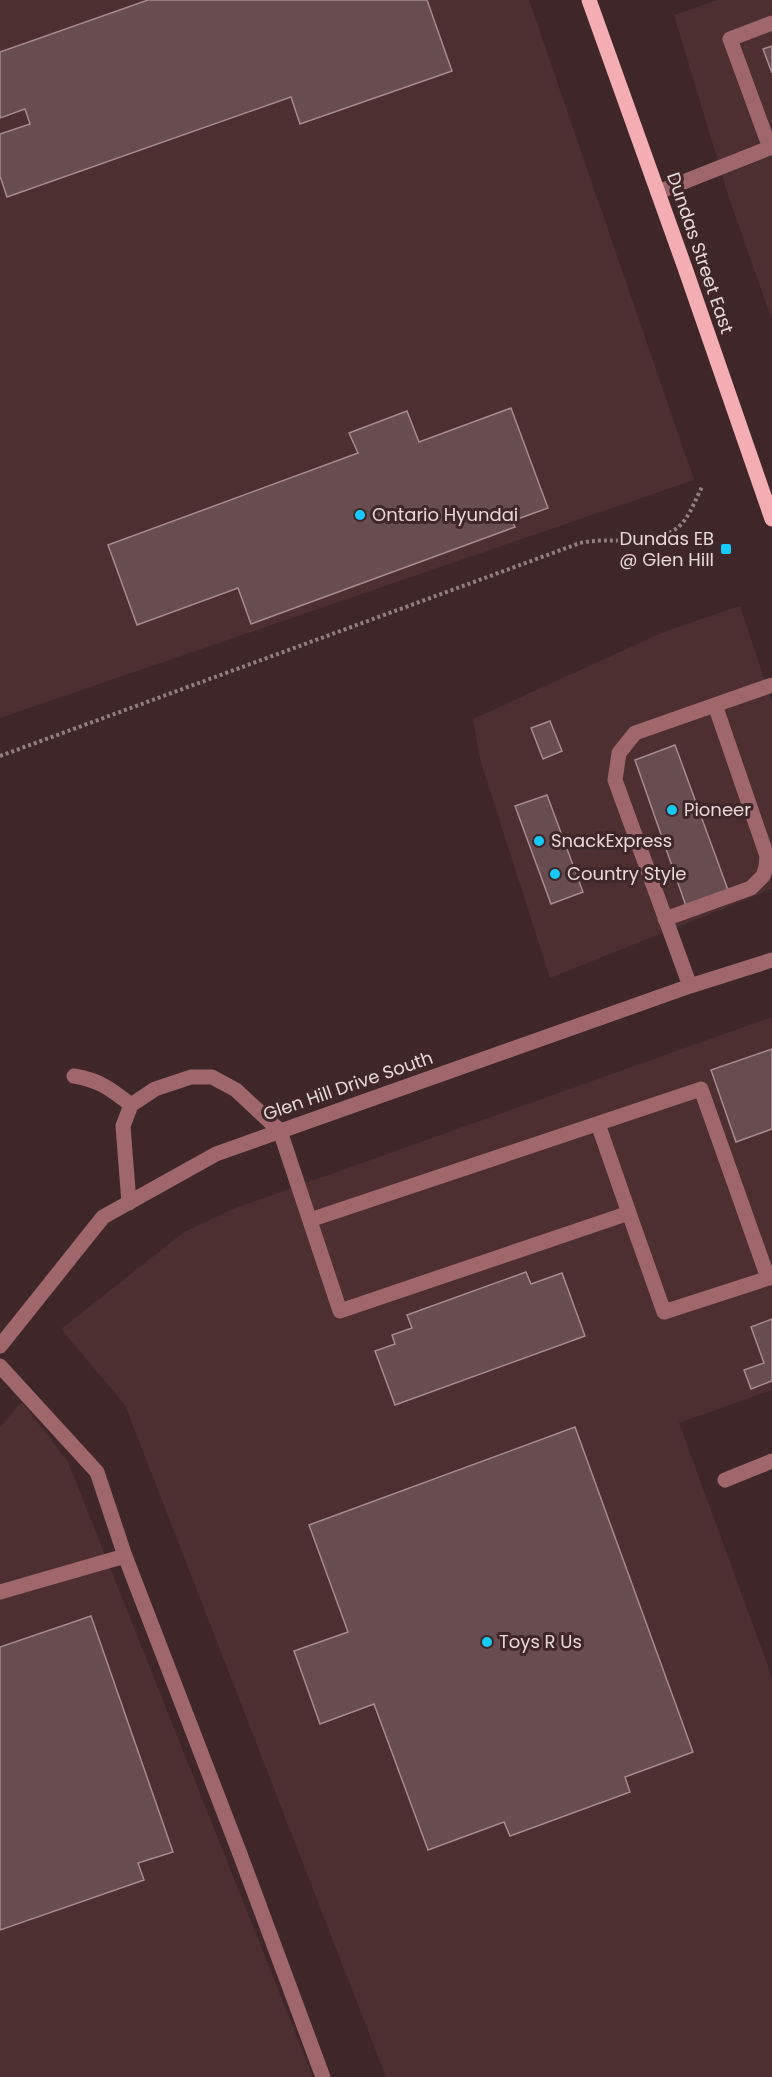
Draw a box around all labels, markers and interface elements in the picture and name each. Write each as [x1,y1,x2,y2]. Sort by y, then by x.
street label: Dundas Street East [661,169,740,337]
place label: Ontario Hyundai [372,502,518,527]
marker: Ontario Hyundai [353,508,367,522]
place label: Dundas EB @ Glen Hill [619,526,714,572]
marker: Dundas EB @ Glen Hill [719,542,733,556]
place label: Pioneer [684,797,751,822]
marker: Pioneer [665,803,679,817]
place label: SnackExpress [551,828,672,853]
marker: SnackExpress [532,834,546,848]
place label: Country Style [567,861,687,886]
marker: Country Style [548,867,562,881]
street label: Glen Hill Drive South [260,1045,436,1126]
place label: Toys R Us [499,1629,582,1654]
marker: Toys R Us [480,1635,494,1649]

